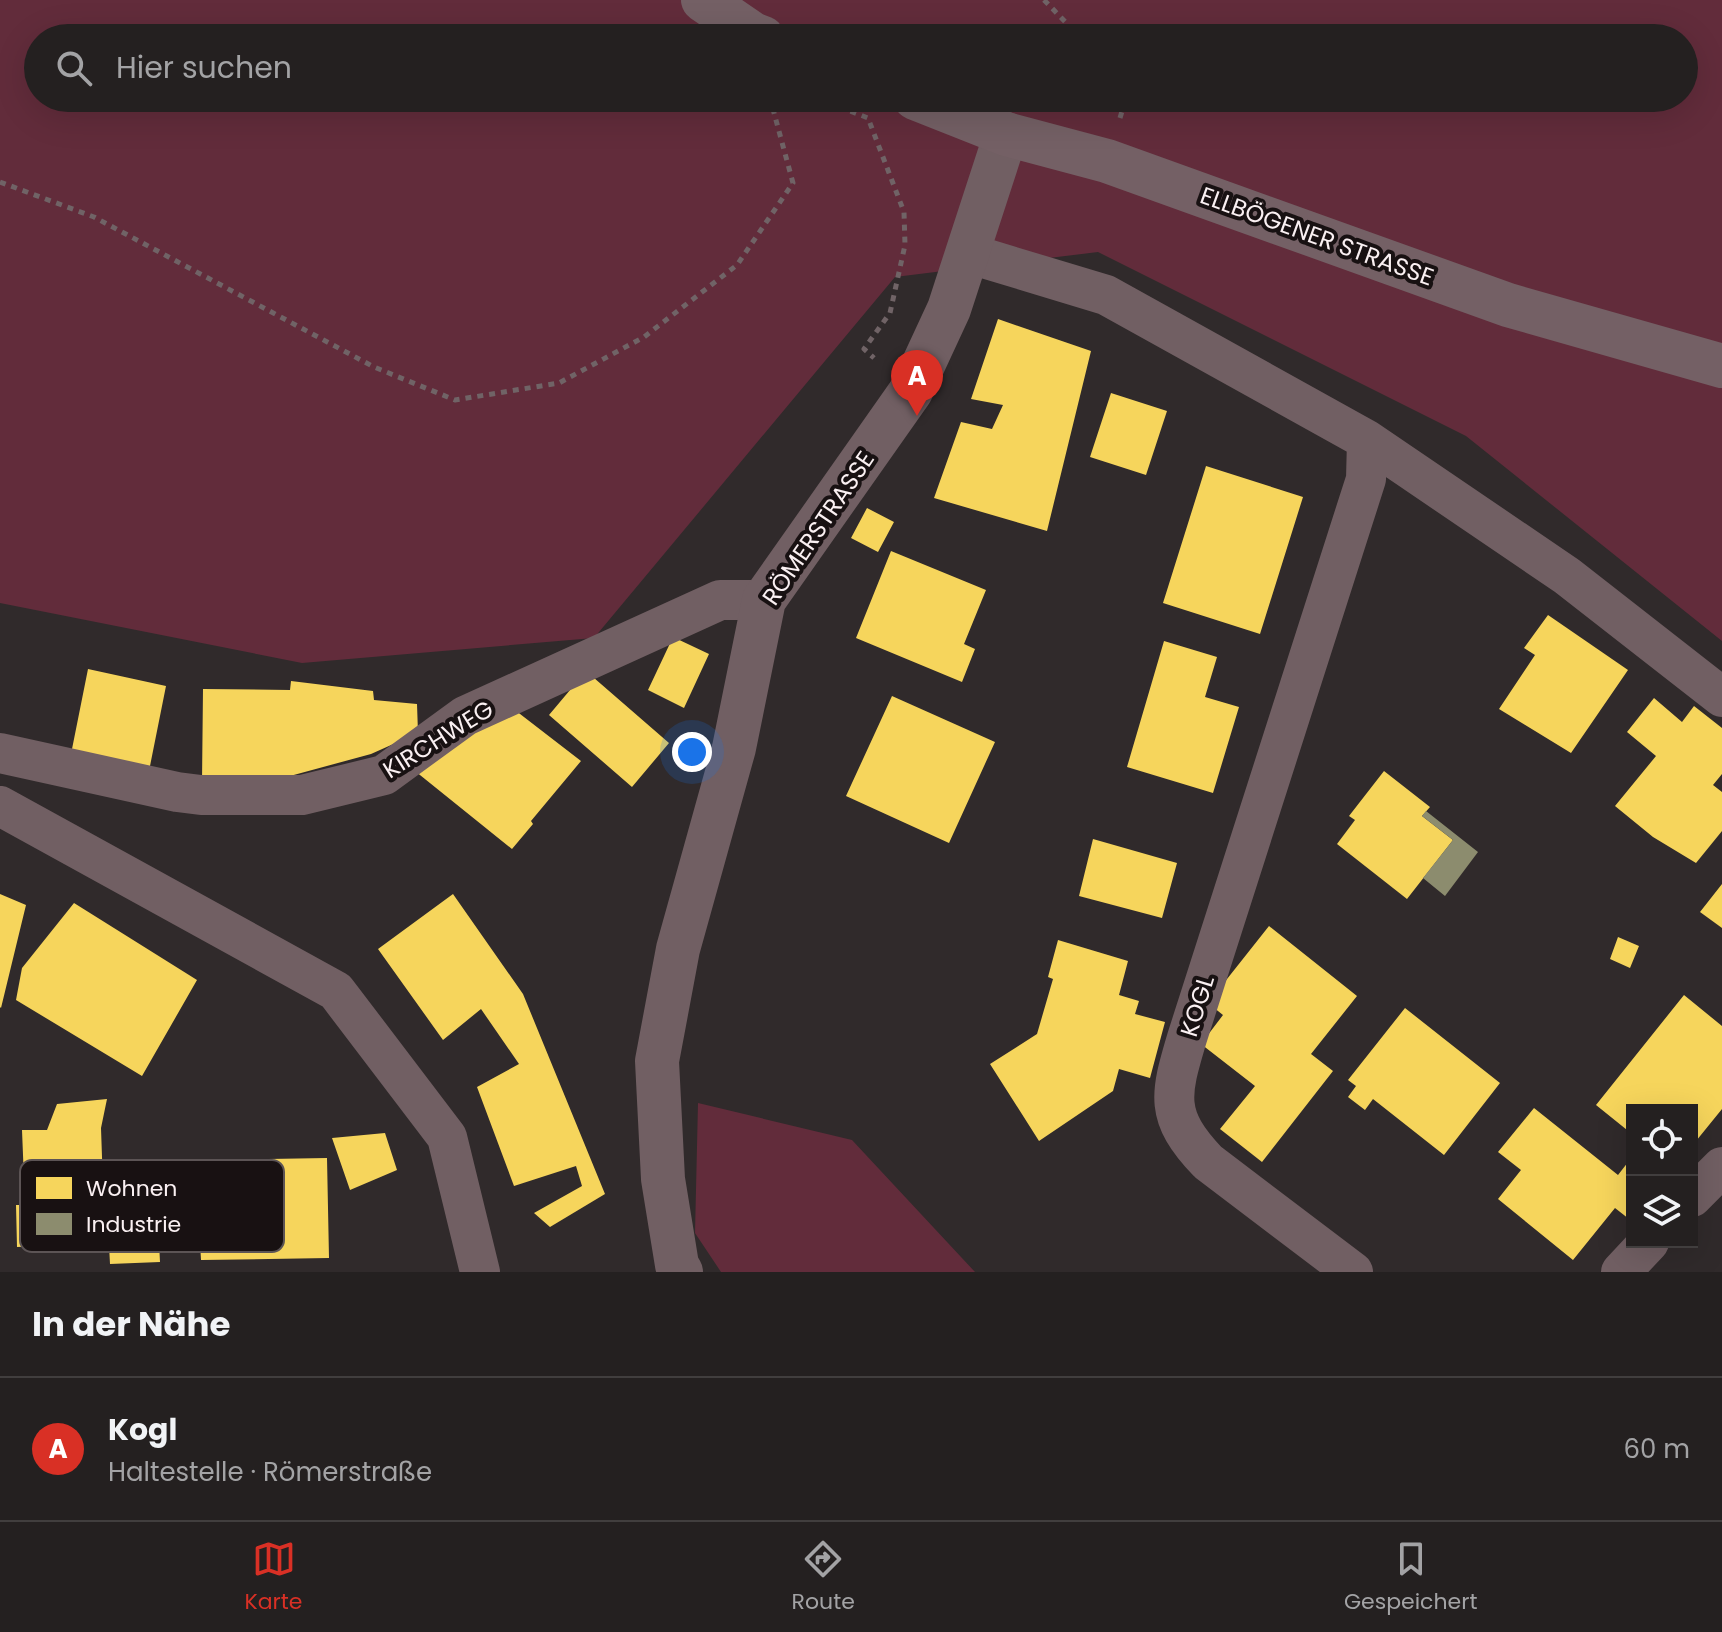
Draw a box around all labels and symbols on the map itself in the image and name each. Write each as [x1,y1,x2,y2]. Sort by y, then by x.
street label: ELLBÖGENER STRASSE [1196,178,1438,294]
pin: A [891,350,943,416]
street label: RÖMERSTRASSE [754,444,882,612]
street label: KIRCHWEG [376,692,500,786]
your location [672,732,712,772]
street label: KOGL [1172,971,1222,1041]
legend [20,1160,284,1252]
text: Wohnen [86,1173,177,1204]
text: Industrie [86,1209,181,1240]

